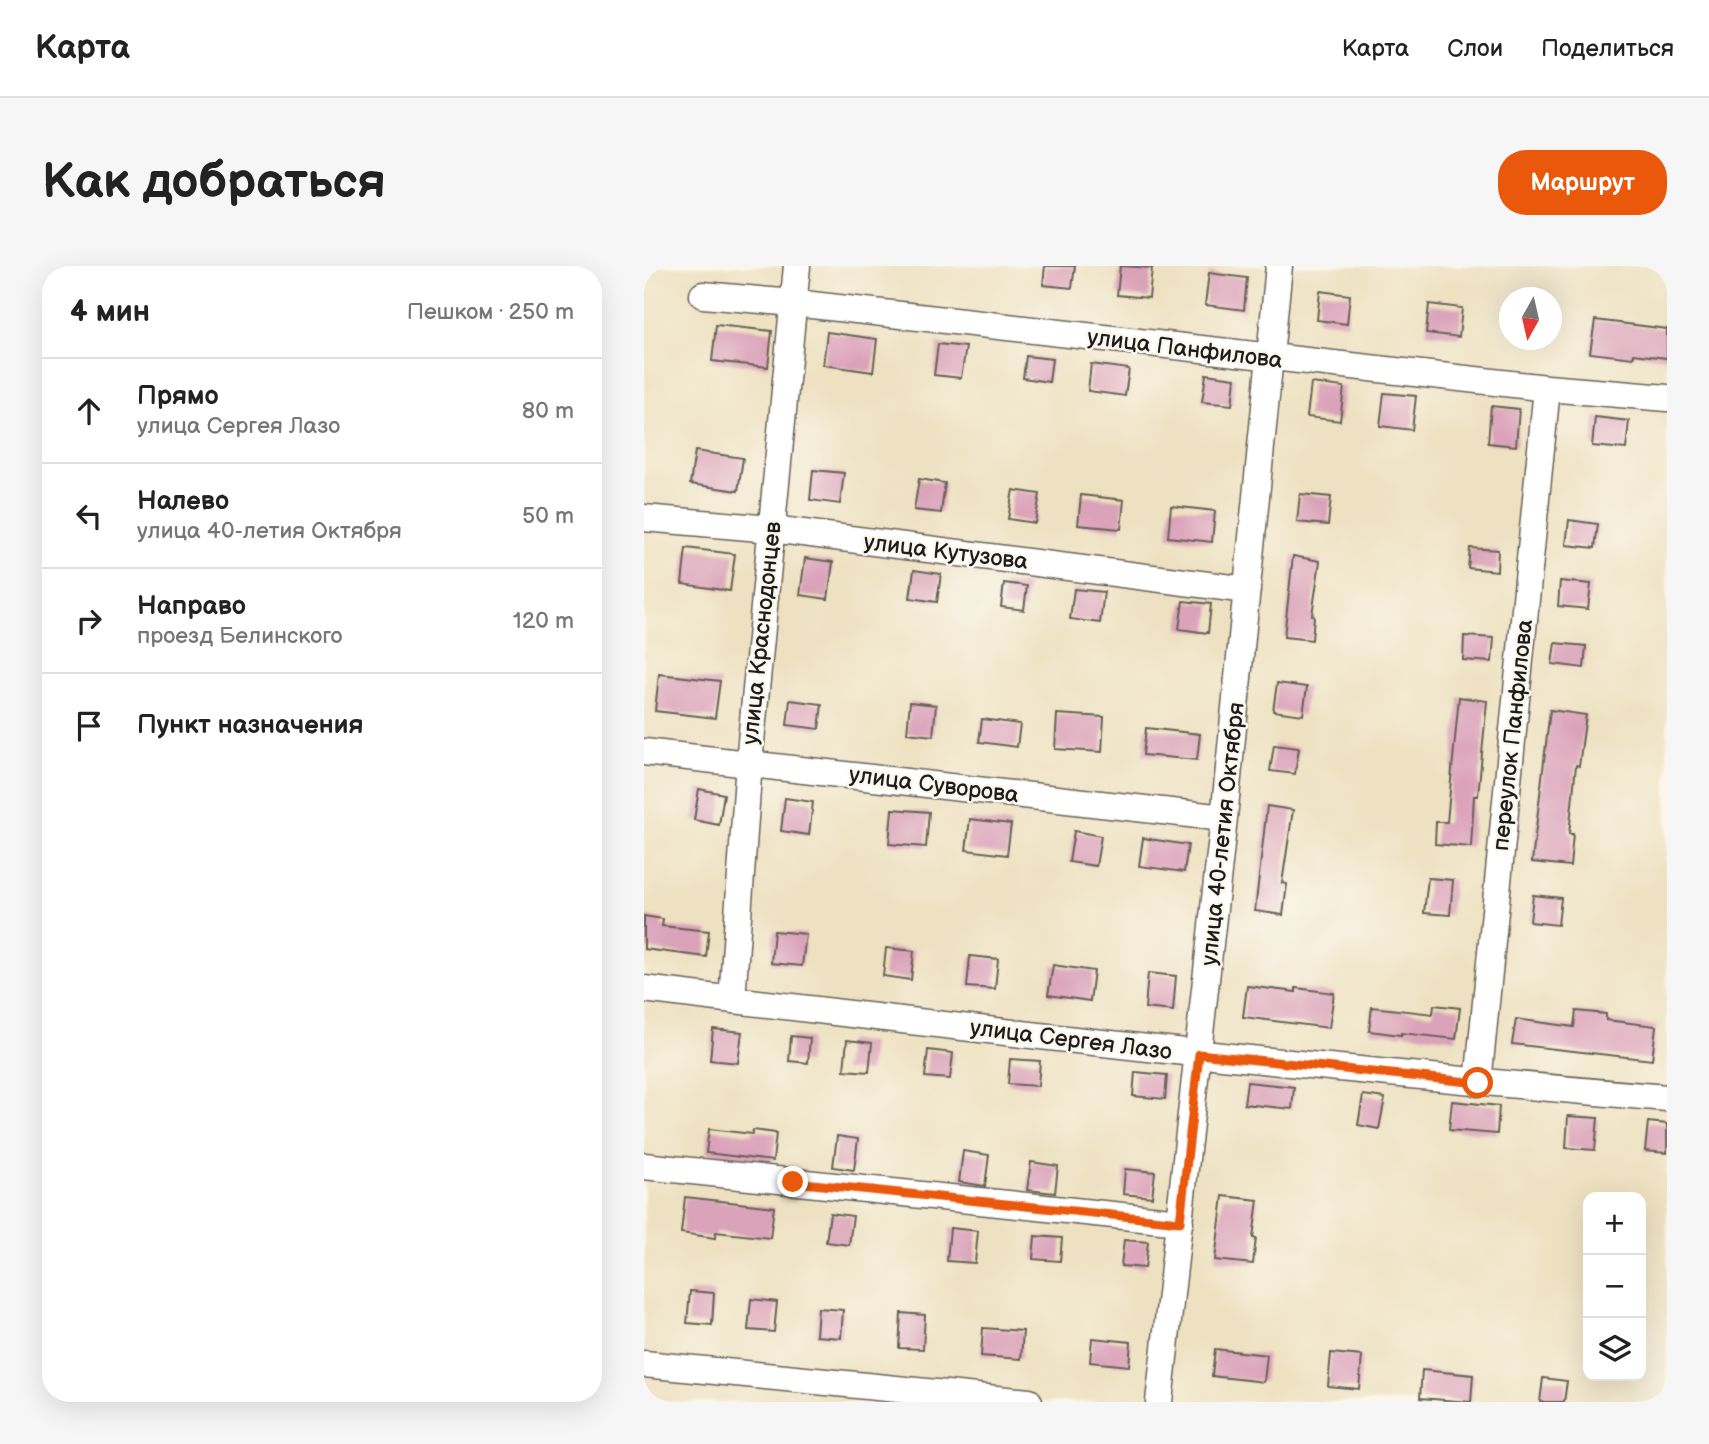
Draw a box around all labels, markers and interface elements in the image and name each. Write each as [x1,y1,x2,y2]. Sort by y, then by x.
text: Карта [35,28,130,68]
text: Карта [1342,34,1409,63]
text: Слои [1447,34,1503,63]
text: Поделиться [1541,34,1674,63]
button: Маршрут [1498,150,1667,215]
text: Как добраться [42,153,386,212]
north arrow [1499,287,1562,350]
text: 4 мин [70,294,150,330]
text: Пешком · 250 m [407,298,574,326]
street label: улица Панфилова [1086,323,1284,375]
text: Прямо [137,381,219,412]
icon: ahead [70,392,108,430]
text: 80 m [522,397,574,425]
text: улица Сергея Лазо [137,412,340,440]
text: Налево [137,486,229,517]
icon: left [70,497,108,535]
text: 50 m [522,502,574,530]
text: улица 40-летия Октября [137,517,402,545]
street label: улица Краснодонцев [736,520,788,746]
street label: улица Кутузова [862,528,1030,576]
text: Направо [137,591,246,622]
icon: right [70,602,108,640]
text: 120 m [513,607,574,635]
street label: переулок Панфилова [1487,618,1539,852]
text: проезд Белинского [137,622,343,650]
street label: улица 40-летия Октября [1195,701,1251,967]
icon: arrive [70,707,108,745]
text: Пункт назначения [137,710,363,741]
street label: улица Суворова [847,761,1021,809]
street label: улица Сергея Лазо [968,1014,1173,1066]
route start [1462,1067,1493,1098]
route end [777,1166,808,1197]
map controls [1583,1192,1646,1381]
button: + [1583,1192,1646,1255]
button: − [1583,1255,1646,1318]
button: layers [1583,1318,1646,1381]

